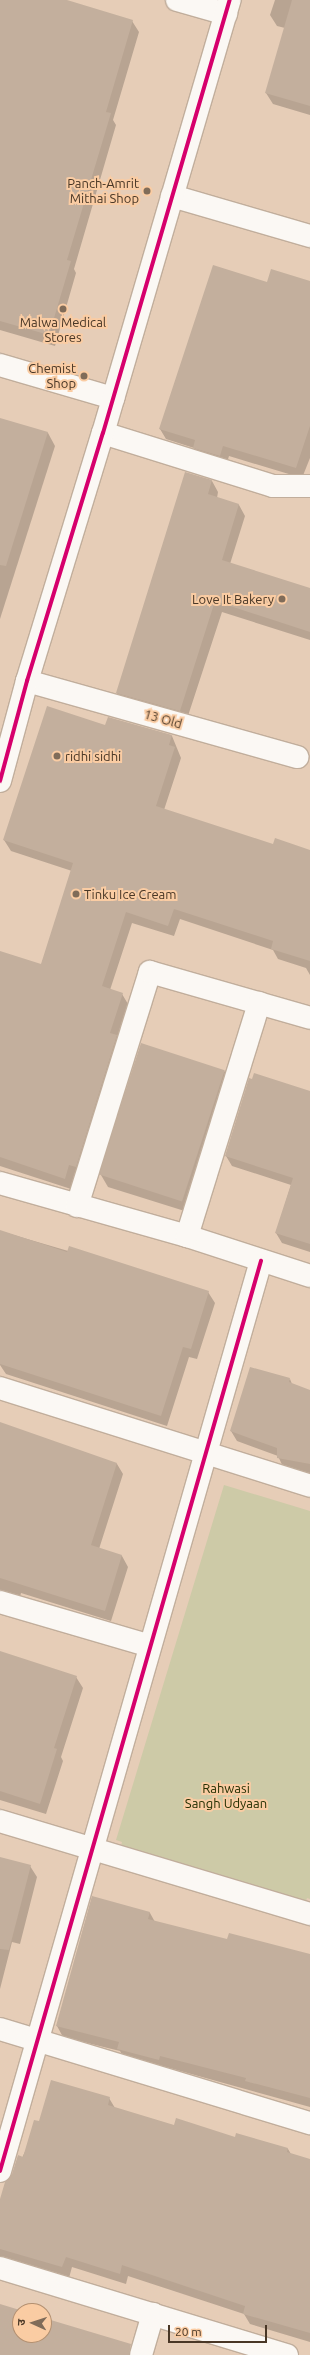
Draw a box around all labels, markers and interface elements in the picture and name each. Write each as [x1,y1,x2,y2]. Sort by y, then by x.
place label: Panch-Amrit Mithai Shop [67,176,139,207]
marker: Panch-Amrit Mithai Shop [142,186,152,196]
marker: Malwa Medical Stores [58,304,68,314]
place label: Malwa Medical Stores [20,315,106,346]
place label: Chemist Shop [28,361,76,392]
marker: Chemist Shop [79,371,89,381]
place label: Love It Bakery [192,591,274,607]
marker: Love It Bakery [277,594,287,604]
street label: 13 Old [142,706,184,732]
place label: ridhi sidhi [65,748,121,764]
marker: ridhi sidhi [52,751,62,761]
place label: Tinku Ice Cream [84,886,176,902]
marker: Tinku Ice Cream [71,889,81,899]
park label: Rahwasi Sangh Udyaan [185,1781,267,1812]
north arrow [12,2303,52,2343]
scale bar [170,2317,269,2343]
text: उ [15,2319,27,2326]
text: 20 m [175,2325,202,2338]

